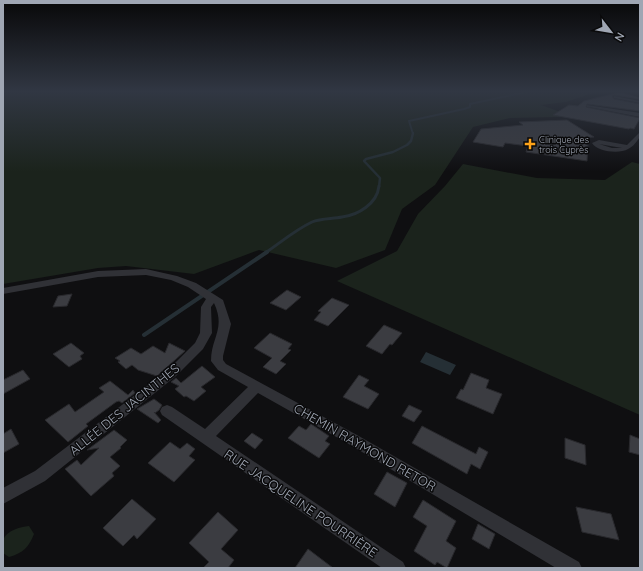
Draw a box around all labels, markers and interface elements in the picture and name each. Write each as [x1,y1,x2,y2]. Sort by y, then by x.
north arrow [591,12,631,52]
text: N [611,30,628,44]
place label: Clinique des trois Cyprès [539,134,589,155]
marker: Clinique des trois Cyprès [524,138,536,150]
street label: ALLÉE DES JACINTHES [66,360,182,458]
street label: CHEMIN RAYMOND RETOR [291,400,439,494]
street label: RUE JACQUELINE POURRIÈRE [221,446,381,560]

